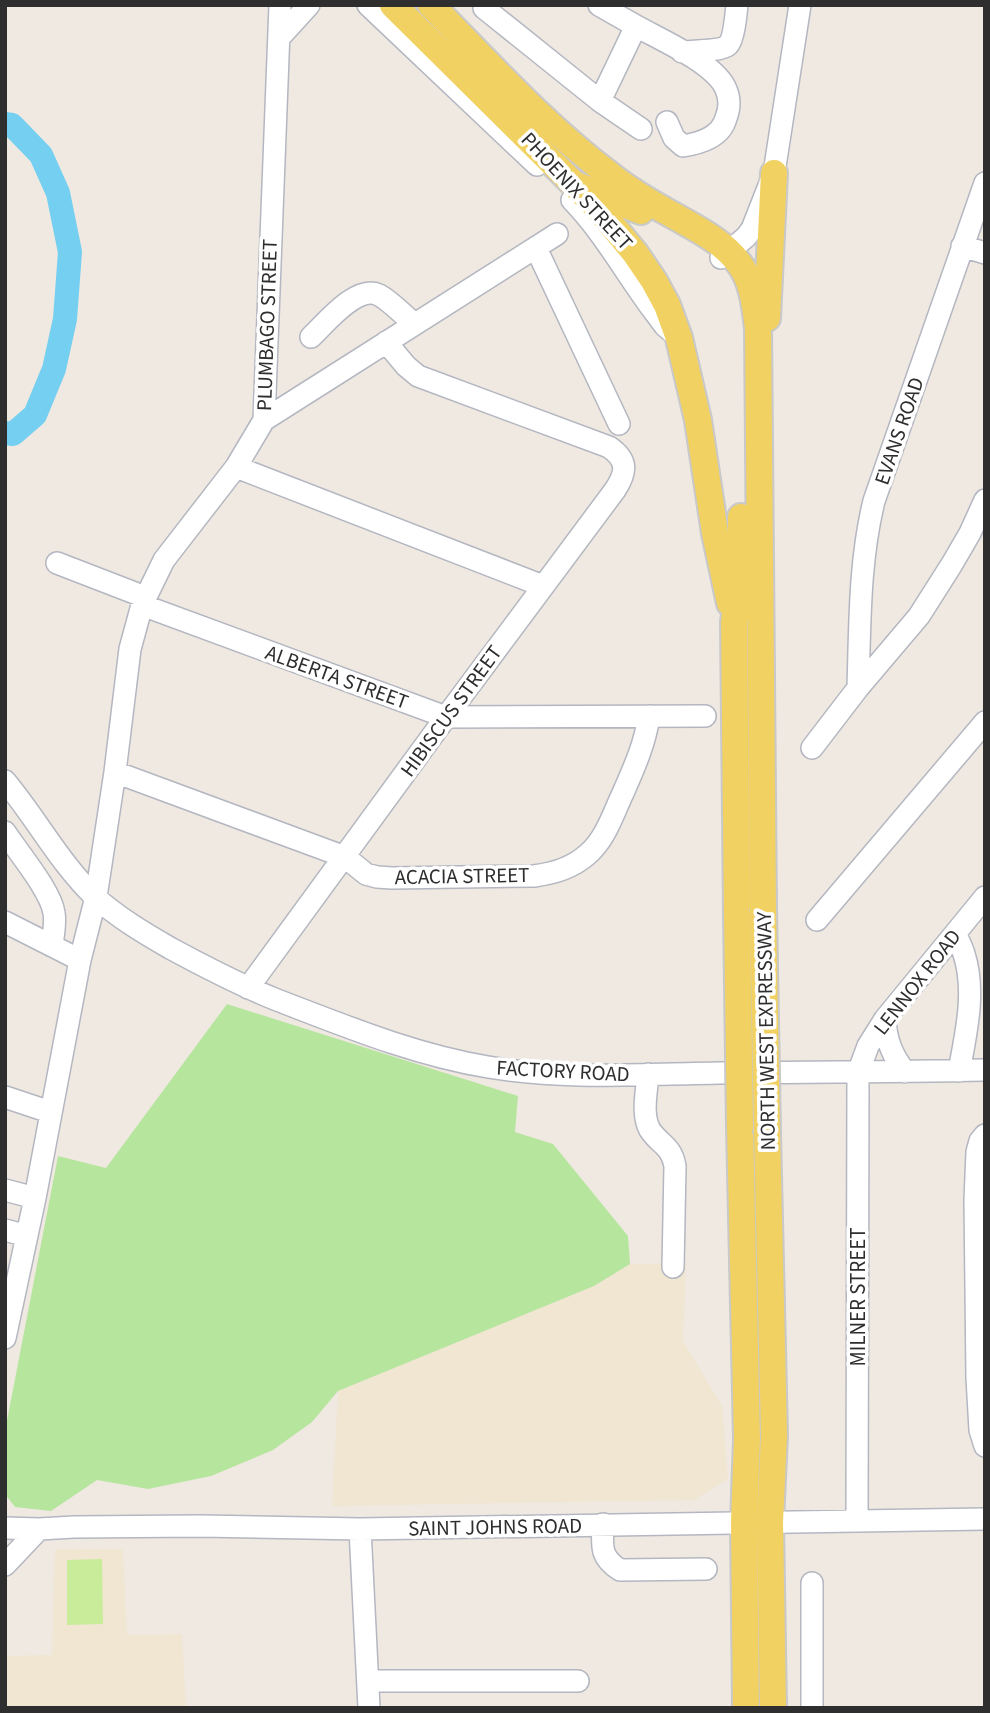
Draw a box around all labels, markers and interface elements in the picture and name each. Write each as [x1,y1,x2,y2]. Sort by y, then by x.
street label: PHOENIX STREET [514,125,640,257]
street label: PLUMBAGO STREET [249,238,285,412]
street label: EVANS ROAD [867,373,931,489]
street label: ALBERTA STREET [261,637,413,717]
street label: HIBISCUS STREET [393,639,509,783]
street label: ACACIA STREET [394,860,530,892]
street label: NORTH WEST EXPRESSWAY [749,910,783,1151]
street label: LENNOX ROAD [866,923,968,1041]
street label: FACTORY ROAD [496,1053,630,1089]
street label: MILNER STREET [843,1227,873,1367]
street label: SAINT JOHNS ROAD [408,1510,582,1544]

